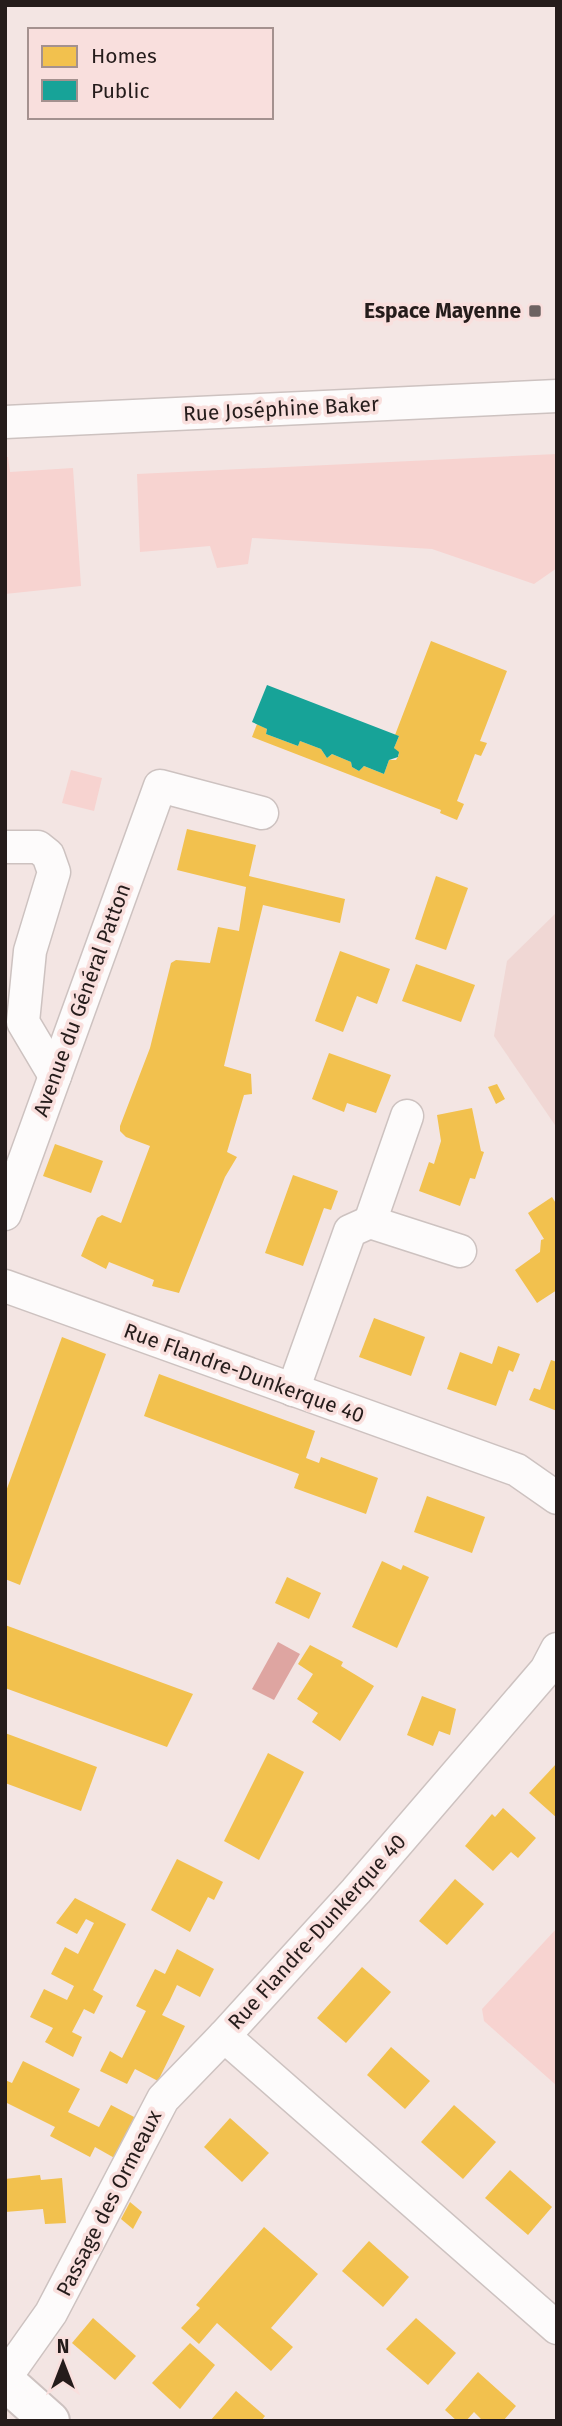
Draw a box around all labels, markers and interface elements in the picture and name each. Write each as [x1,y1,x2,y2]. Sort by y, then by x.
legend [28,28,273,119]
text: Homes [91,43,157,69]
text: Public [91,78,149,104]
place label: Espace Mayenne [364,298,521,324]
marker: Espace Mayenne [527,303,543,319]
street label: Rue Joséphine Baker [182,391,380,427]
street label: Avenue du Général Patton [28,880,136,1120]
street label: Rue Flandre-Dunkerque 40 [120,1317,368,1429]
street label: Rue Flandre-Dunkerque 40 [222,1829,412,2035]
street label: Passage des Ormeaux [51,2105,168,2300]
north arrow [28,2328,98,2398]
text: N [57,2335,69,2358]

